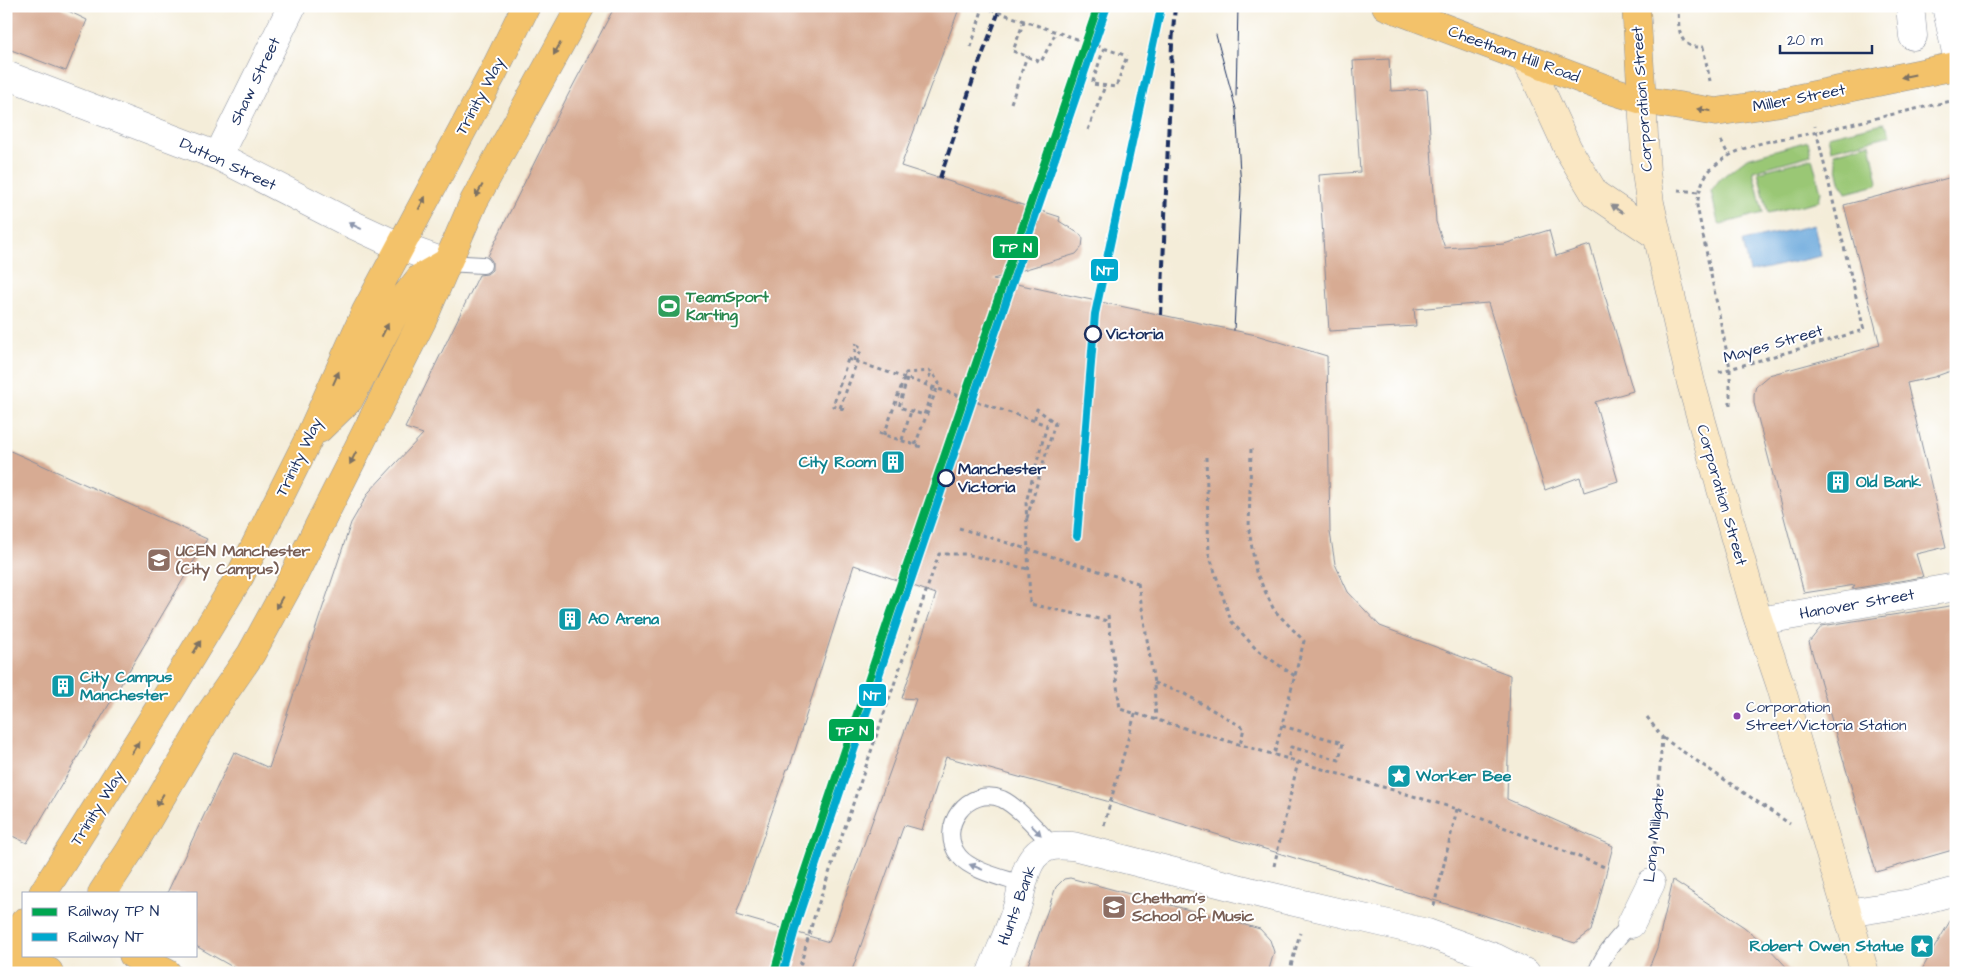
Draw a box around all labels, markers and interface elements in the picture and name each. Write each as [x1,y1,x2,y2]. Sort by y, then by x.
street label: Cheetham Hill Road [1445,20,1583,88]
scale bar [1780,22,1872,54]
street label: Corporation Street [1626,25,1658,172]
text: 20 m [1787,30,1823,51]
street label: Shaw Street [224,33,286,129]
one-way arrow [553,42,562,56]
street label: Trinity Way [450,53,511,139]
one-way arrow [1900,72,1916,80]
street label: Miller Street [1751,78,1848,118]
one-way arrow [1696,105,1712,113]
street label: Dutton Street [176,132,280,196]
one-way arrow [475,184,483,199]
one-way arrow [418,196,426,211]
one-way arrow [1610,204,1623,214]
one-way arrow [348,222,362,230]
line badge: TP N [992,235,1039,259]
text: TP N [999,238,1032,258]
line badge: NT [1090,258,1119,282]
text: NT [1096,261,1114,281]
place label: TeamSport Karting [685,286,769,328]
sports icon: TeamSport Karting [656,293,682,319]
street label: Mayes Street [1721,319,1826,370]
one-way arrow [381,323,389,337]
place label: Victoria [1105,323,1164,345]
marker: Victoria [1084,325,1102,343]
one-way arrow [332,371,340,385]
street label: Trinity Way [270,414,329,501]
street label: Corporation Street [1691,422,1753,569]
building icon: City Room [880,449,906,475]
one-way arrow [349,451,357,466]
place label: City Room [799,451,877,474]
place label: Manchester Victoria [957,458,1046,498]
marker: Manchester Victoria [937,469,955,487]
building icon: Old Bank [1825,469,1851,495]
place label: Old Bank [1856,471,1921,493]
place label: UCEN Manchester (City Campus) [175,540,310,581]
school or university icon: UCEN Manchester (City Campus) [146,547,172,573]
street label: Hanover Street [1798,583,1917,625]
one-way arrow [275,596,283,610]
building icon: AO Arena [557,606,583,632]
place label: AO Arena [588,608,660,630]
one-way arrow [193,640,202,653]
place label: City Campus Manchester [80,666,172,706]
building icon: City Campus Manchester [50,673,76,699]
line badge: NT [858,683,887,707]
text: NT [863,686,881,706]
place label: Corporation Street/Victoria Station [1746,697,1907,736]
marker: Corporation Street/Victoria Station [1732,711,1742,721]
line badge: TP N [828,718,875,742]
text: TP N [835,721,868,741]
one-way arrow [130,742,139,755]
place icon: Worker Bee [1386,763,1412,789]
place label: Worker Bee [1415,765,1512,787]
street label: Trinity Way [65,766,130,851]
street label: Long Millgate [1638,786,1671,883]
one-way arrow [155,793,164,806]
one-way arrow [1030,824,1042,836]
street label: Hunts Bank [992,862,1042,948]
one-way arrow [969,863,983,871]
place label: Chetham's School of Music [1131,887,1255,927]
legend [22,892,198,956]
school or university icon: Chetham's School of Music [1101,894,1127,920]
text: Railway TP N [68,901,159,923]
text: Railway NT [68,927,144,949]
place icon: Robert Owen Statue [1909,933,1935,959]
place label: Robert Owen Statue [1749,935,1904,957]

